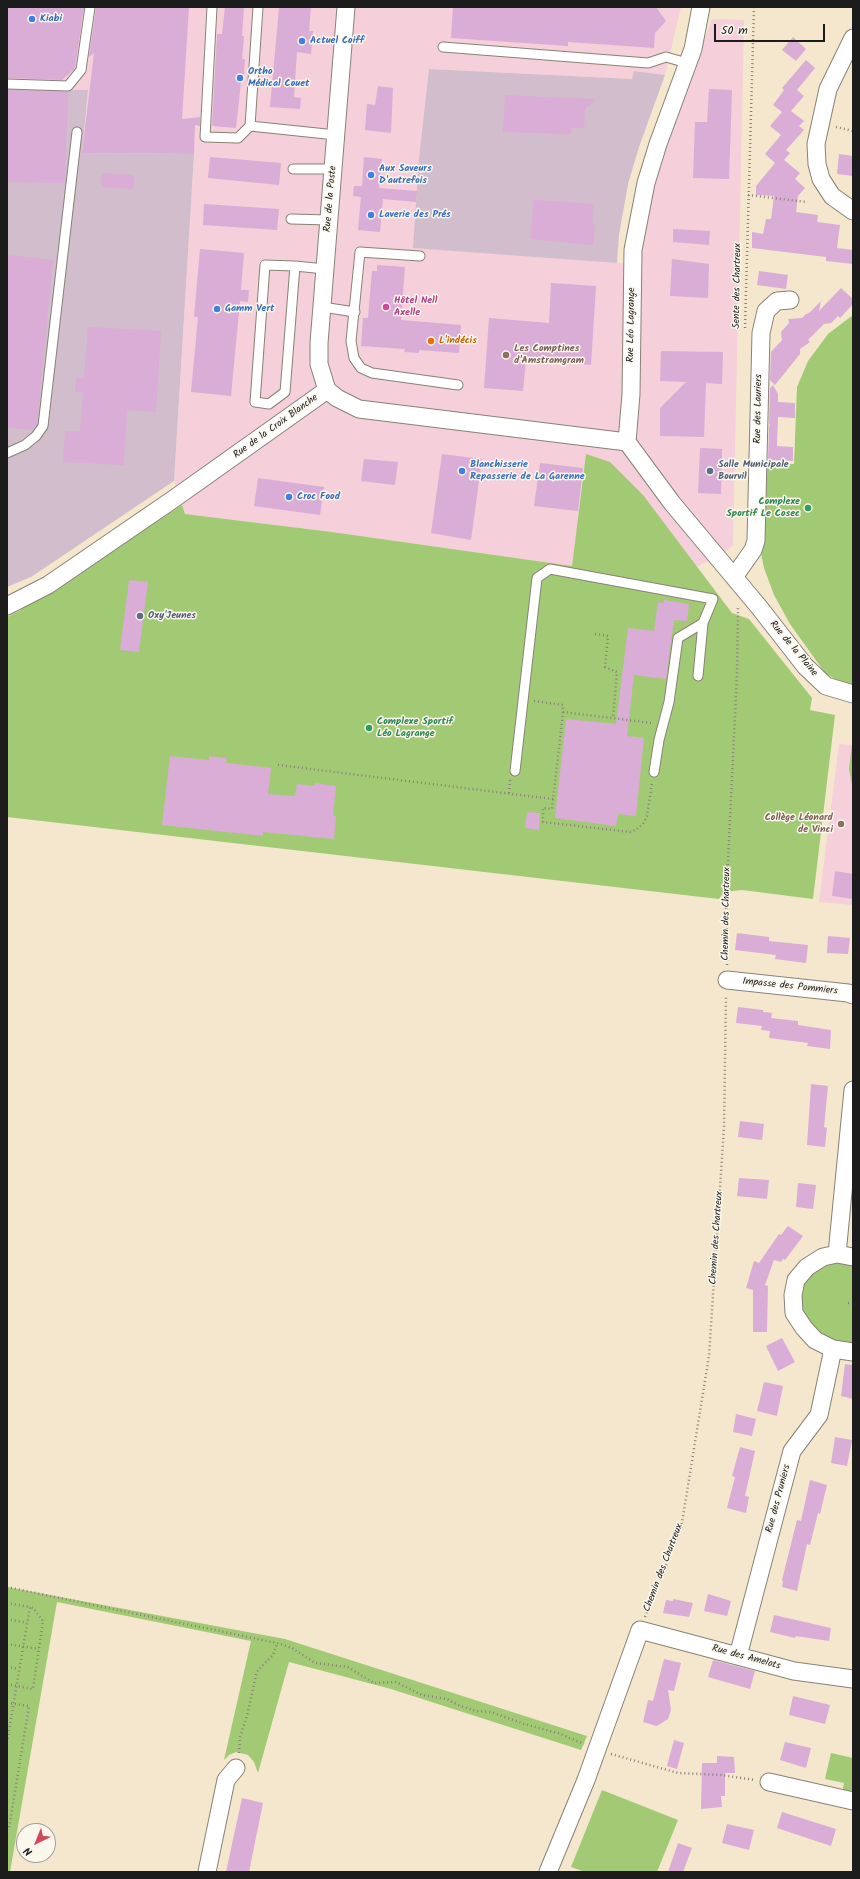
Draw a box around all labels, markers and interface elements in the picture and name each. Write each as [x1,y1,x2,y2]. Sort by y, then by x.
place label: Kiabi [40,13,62,25]
marker: Kiabi [27,14,37,24]
scale bar [716,16,827,42]
text: 50 m [721,21,748,40]
place label: Actuel Coiff [310,35,364,47]
marker: Actuel Coiff [297,36,307,46]
place label: Ortho Médical Couet [248,66,310,90]
marker: Ortho Médical Couet [235,73,245,83]
place label: Aux Saveurs D'autrefois [379,163,432,186]
street label: Rue de la Poste [322,165,340,233]
marker: Aux Saveurs D'autrefois [366,170,376,180]
place label: Laverie des Prés [379,209,451,221]
marker: Laverie des Prés [366,210,376,220]
street label: Sente des Chartreux [731,243,745,329]
street label: Rue Léo Lagrange [625,287,639,363]
place label: Hôtel Nell Axelle [394,295,437,318]
marker: Hôtel Nell Axelle [381,302,391,312]
place label: Gamm Vert [225,303,275,315]
marker: Gamm Vert [212,304,222,314]
place label: L'indécis [439,335,477,347]
marker: L'indécis [426,336,436,346]
place label: Les Comptines d'Amstramgram [514,343,584,366]
marker: Les Comptines d'Amstramgram [501,350,511,360]
street label: Rue des Lauriers [752,374,766,444]
street label: Rue de la Croix Blanche [231,392,321,462]
place label: Blanchisserie Repasserie de La Garenne [470,459,585,482]
place label: Salle Municipale Bourvil [718,459,789,482]
marker: Blanchisserie Repasserie de La Garenne [457,466,467,476]
marker: Salle Municipale Bourvil [705,466,715,476]
place label: Croc Food [297,491,340,503]
marker: Croc Food [284,492,294,502]
place label: Complexe Sportif Le Cosec [726,496,800,520]
marker: Complexe Sportif Le Cosec [803,503,813,513]
place label: Oxy'Jeunes [148,610,196,622]
marker: Oxy'Jeunes [135,611,145,621]
street label: Rue de la Plaine [766,619,820,679]
place label: Complexe Sportif Léo Lagrange [377,716,453,740]
marker: Complexe Sportif Léo Lagrange [364,723,374,733]
place label: Collège Léonard de Vinci [765,812,833,836]
marker: Collège Léonard de Vinci [836,819,846,829]
street label: Chemin des Chartreux [720,867,734,961]
street label: Impasse des Pommiers [742,976,838,998]
street label: Chemin des Chartreux [708,1191,726,1285]
street label: Rue des Pruniers [764,1464,794,1534]
street label: Chemin des Chartreux [642,1522,686,1614]
street label: Rue des Amelots [710,1643,782,1673]
north arrow [16,1823,56,1863]
text: N [20,1842,37,1860]

